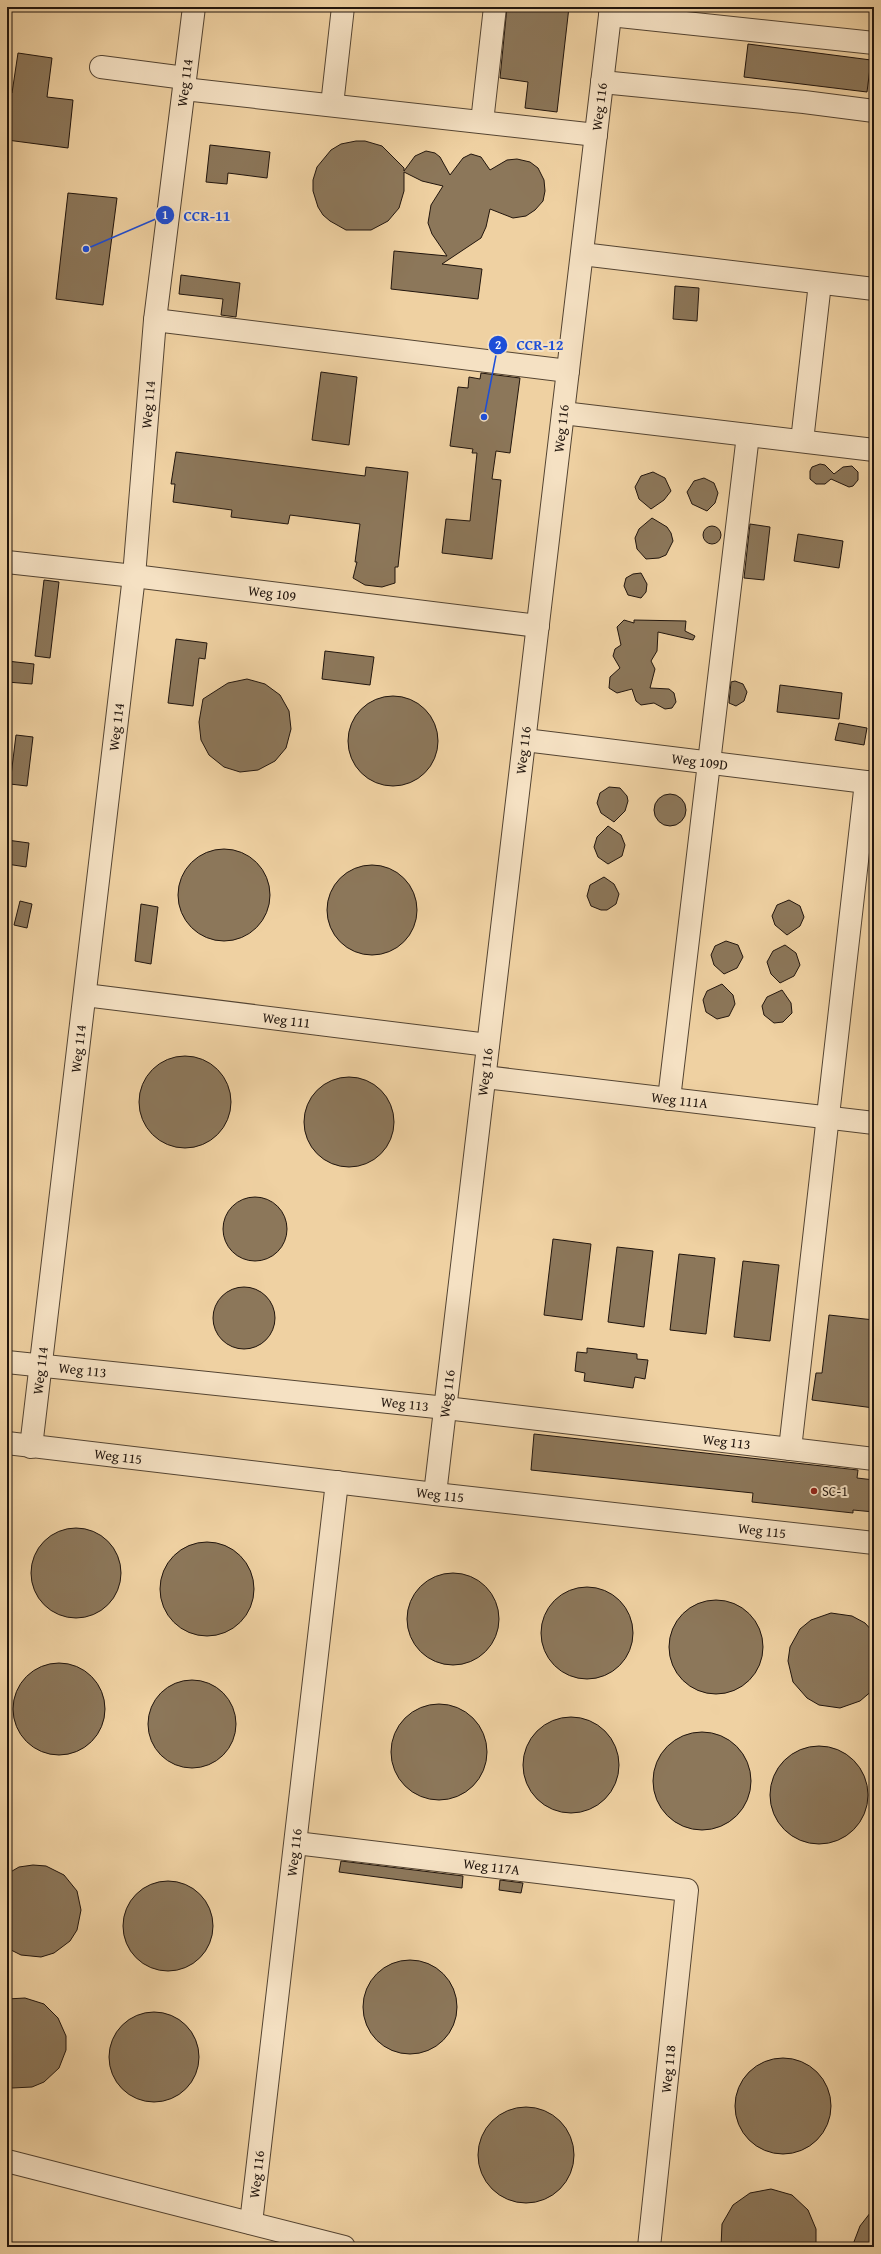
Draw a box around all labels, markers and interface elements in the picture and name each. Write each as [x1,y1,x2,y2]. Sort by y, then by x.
street label: Weg 114 [172,57,197,108]
street label: Weg 116 [586,81,612,132]
callout: CCR-11 [155,202,238,229]
text: CCR-11 [183,205,231,226]
text: 1 [162,206,168,223]
callout: CCR-12 [488,332,572,359]
text: CCR-12 [516,334,564,355]
text: 2 [495,336,501,353]
street label: Weg 114 [136,380,160,430]
street label: Weg 116 [548,403,574,454]
street label: Weg 109 [247,580,298,606]
street label: Weg 114 [103,702,129,752]
street label: Weg 116 [510,725,536,775]
street label: Weg 109D [670,748,729,775]
street label: Weg 111 [261,1007,312,1033]
street label: Weg 114 [65,1023,91,1074]
street label: Weg 116 [472,1047,498,1097]
street label: Weg 111A [650,1087,709,1113]
street label: Weg 114 [27,1345,53,1396]
street label: Weg 113 [58,1357,108,1382]
street label: Weg 116 [434,1368,460,1419]
street label: Weg 113 [380,1391,430,1416]
street label: Weg 113 [701,1429,752,1454]
street label: Weg 115 [93,1443,143,1469]
place label: SC-1 [822,1481,848,1501]
street label: Weg 115 [415,1482,465,1507]
marker: SC-1 [809,1486,819,1496]
street label: Weg 115 [737,1518,787,1543]
street label: Weg 116 [281,1827,307,1878]
street label: Weg 117A [462,1853,521,1880]
street label: Weg 118 [656,2044,680,2094]
street label: Weg 116 [244,2149,269,2199]

